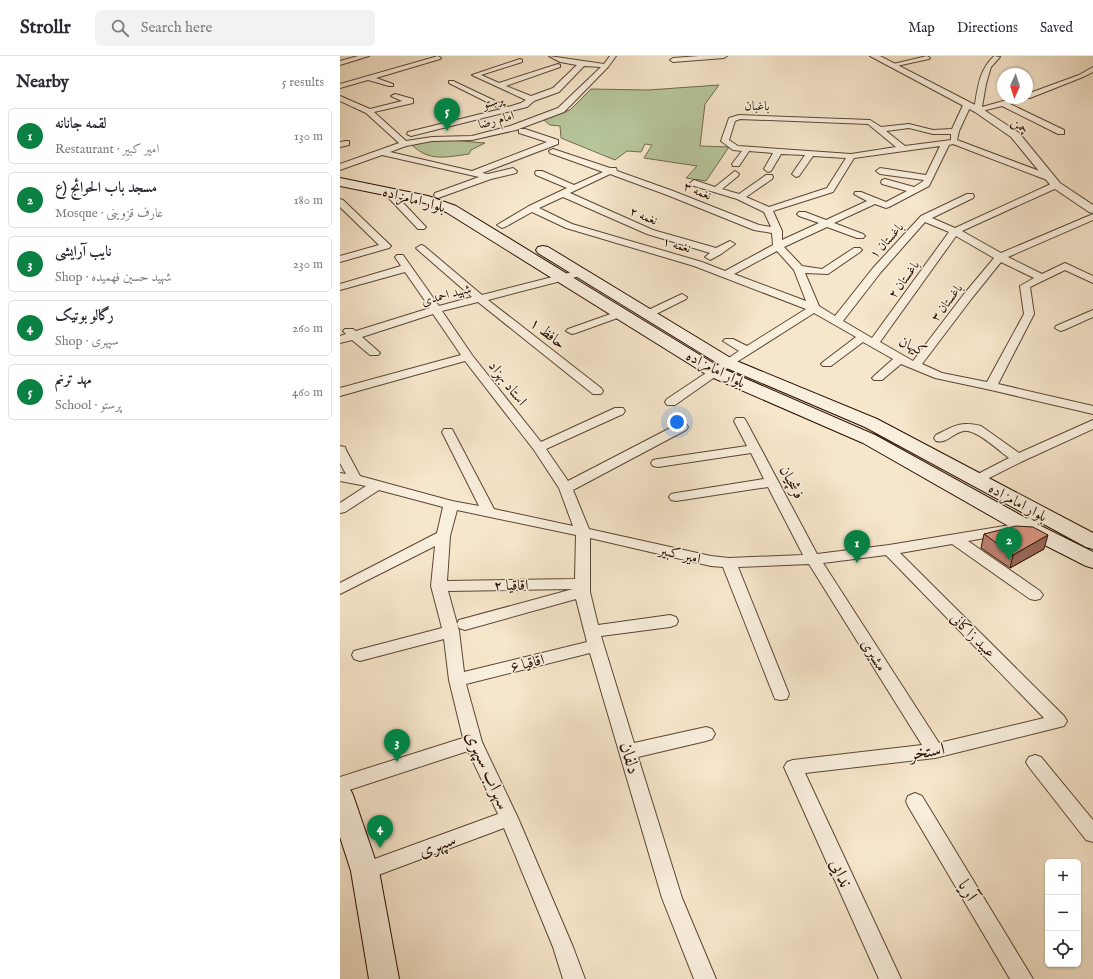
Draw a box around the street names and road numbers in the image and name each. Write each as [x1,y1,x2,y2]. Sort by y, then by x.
street label: پرستو [479,91,507,114]
street label: باغبان [744,98,770,115]
street label: امام رضا [476,107,517,135]
street label: چمن [1008,114,1032,138]
street label: نغمه ۳ [681,178,714,205]
street label: بلوار امامزاده [380,182,448,218]
street label: نغمه ۲ [627,203,660,230]
street label: باغستان ۱ [866,219,908,263]
street label: نغمه ۱ [660,233,693,258]
street label: باغستان ۲ [885,257,924,302]
street label: شهید احمدی [420,281,473,310]
street label: باغستان ۳ [927,281,967,325]
street label: حافظ ۱ [526,314,569,353]
street label: کیهان [896,332,930,361]
street label: بلوار امامزاده [682,346,749,393]
street label: استاد بهزاد [484,357,531,410]
street label: فرشچیان [775,462,808,502]
street label: بلوار امامزاده [985,479,1051,527]
street label: امیر کبیر [655,540,703,569]
street label: اقاقیا ۲ [493,576,529,595]
street label: عبید زاکانی [946,609,999,662]
street label: مشیری [856,636,891,675]
street label: اقاقیا ۶ [508,650,546,677]
street label: سهراب سپهری [459,728,514,813]
street label: استخر [906,738,947,767]
street label: دلفان [613,740,644,777]
street label: سپهری [416,829,459,864]
street label: ندایی [823,856,856,891]
street label: آریا [951,876,983,907]

